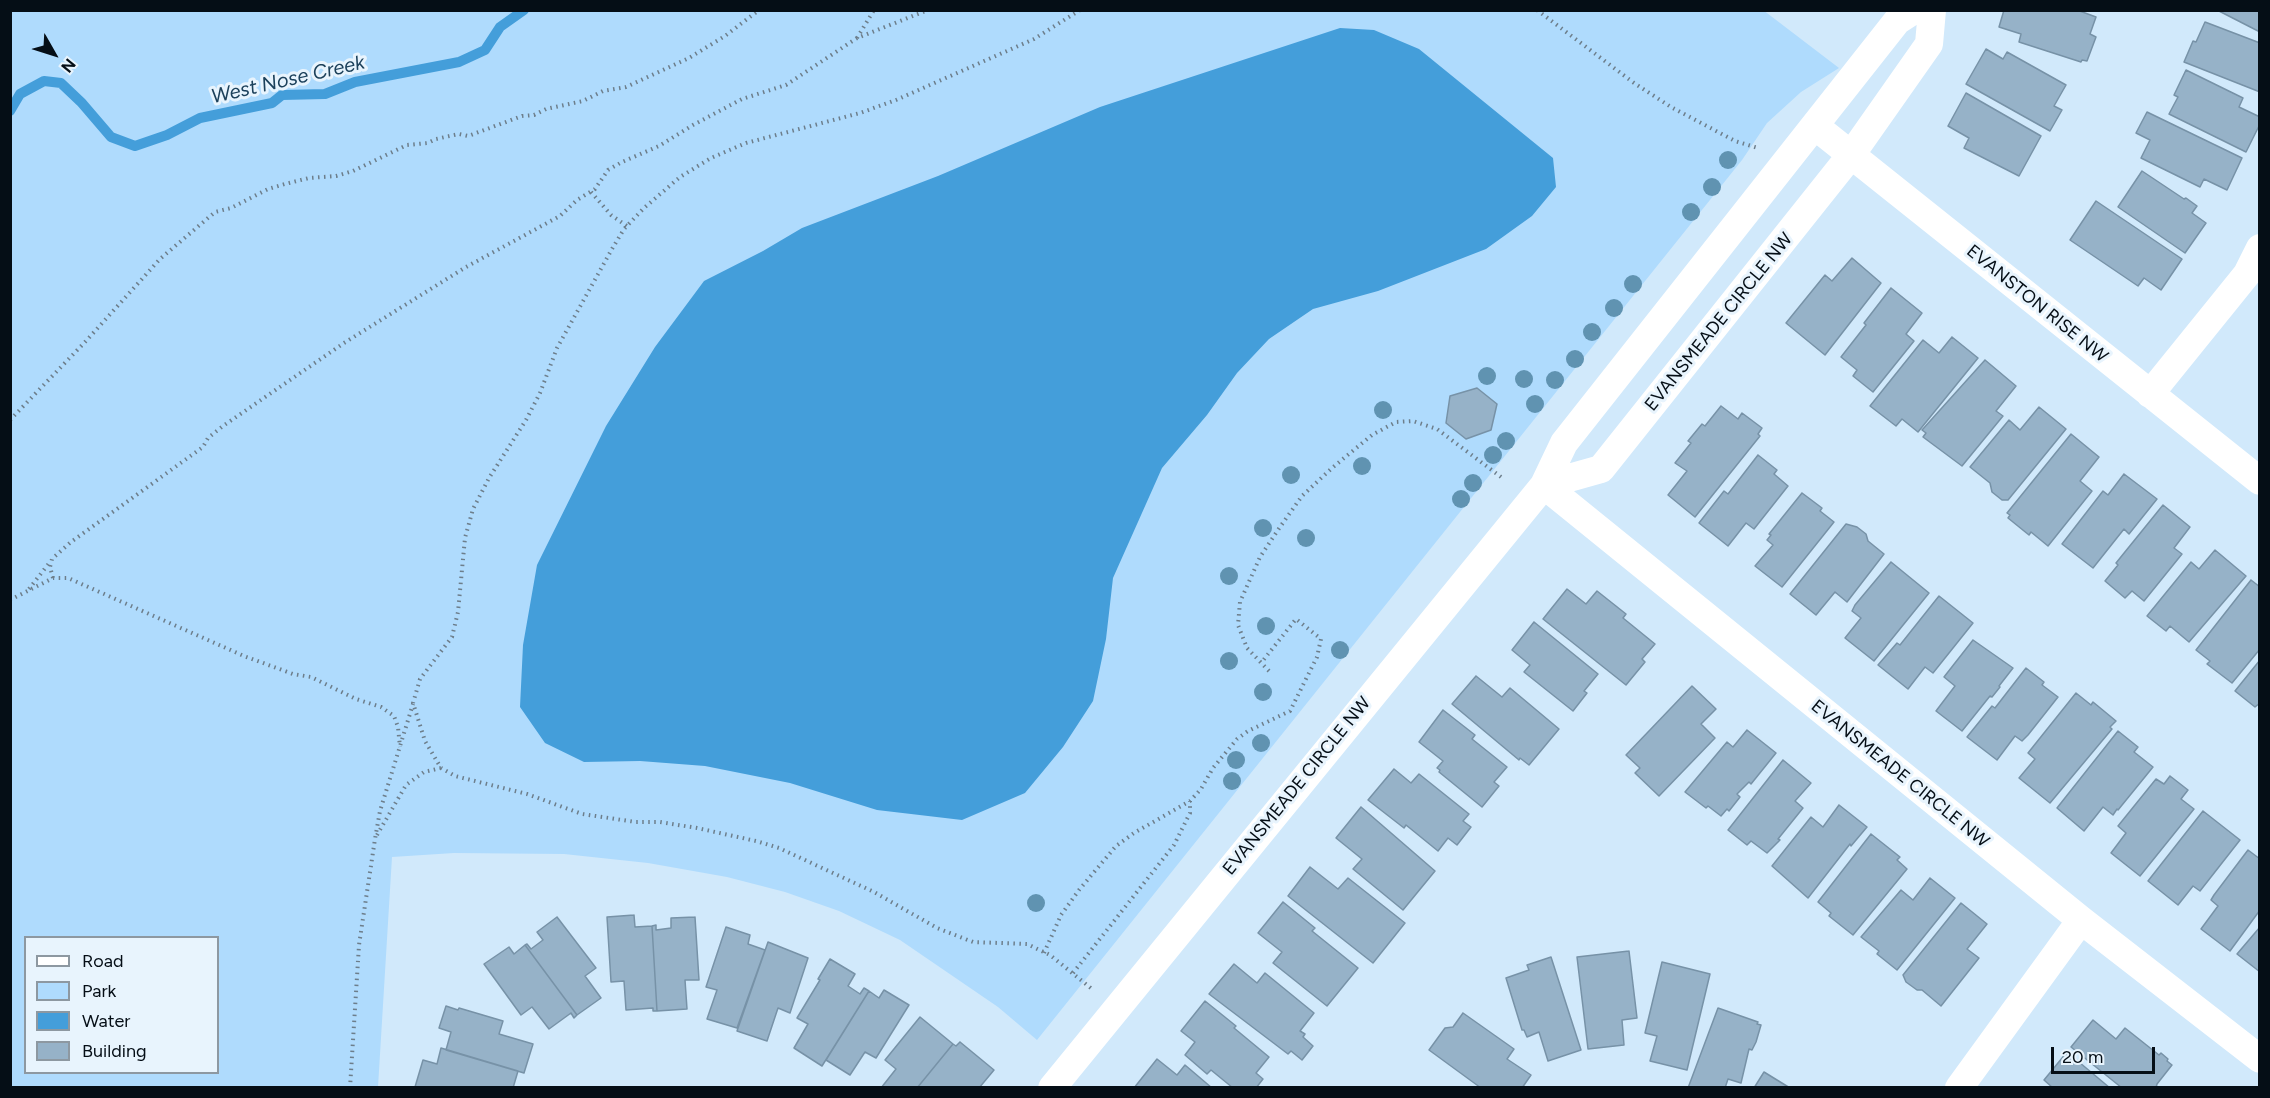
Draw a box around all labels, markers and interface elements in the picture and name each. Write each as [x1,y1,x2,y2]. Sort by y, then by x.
north arrow [24,24,84,84]
water label: West Nose Creek [209,51,367,109]
text: N [57,55,80,76]
street label: EVANSMEADE CIRCLE NW [1640,229,1798,415]
street label: EVANSTON RISE NW [1962,240,2112,368]
street label: EVANSMEADE CIRCLE NW [1218,693,1376,879]
street label: EVANSMEADE CIRCLE NW [1807,695,1993,853]
legend [24,936,219,1074]
text: Road [82,950,123,972]
text: Park [82,980,116,1002]
text: Water [82,1010,130,1032]
scale bar [2054,1035,2158,1073]
text: Building [82,1040,147,1062]
text: 20 m [2062,1046,2103,1068]

